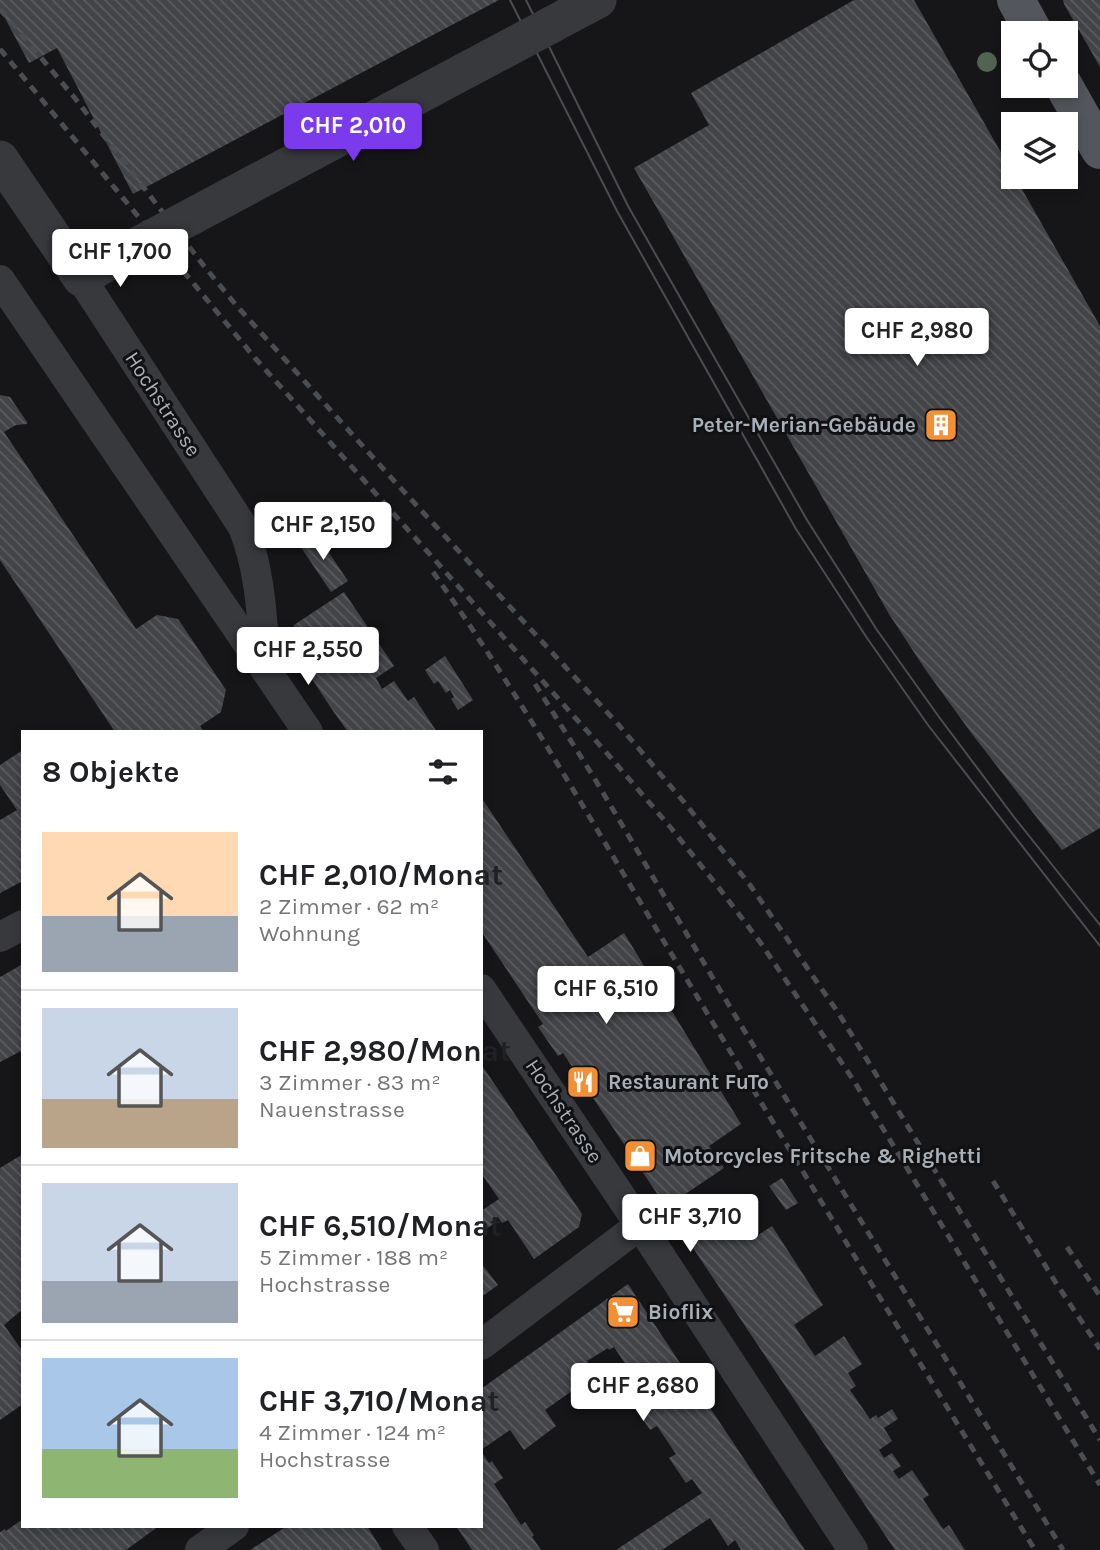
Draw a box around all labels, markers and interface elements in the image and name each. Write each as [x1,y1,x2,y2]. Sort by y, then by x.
map controls [1001,21,1078,189]
button: locate [1001,21,1078,98]
pin: CHF 2,010 [273,104,433,163]
text: CHF 2,010 [300,112,406,139]
button: layers [1001,112,1078,189]
pin: CHF 1,700 [40,230,200,289]
text: CHF 1,700 [68,238,172,265]
pin: CHF 2,980 [837,308,997,368]
text: CHF 2,980 [861,317,973,344]
street label: Hochstrasse [120,347,206,461]
building icon: Peter-Merian-Gebäude [922,406,960,444]
place label: Peter-Merian-Gebäude [692,413,916,437]
pin: CHF 2,150 [243,503,403,562]
text: CHF 2,150 [270,511,376,538]
pin: CHF 2,550 [228,628,388,687]
text: CHF 2,550 [253,636,363,663]
icon: filters [424,753,462,791]
text: 8 Objekte [42,754,179,790]
text: CHF 2,010/Monat [259,857,503,893]
icon: home [98,860,182,944]
text: 2 Zimmer · 62 m² [259,893,439,920]
text: Wohnung [259,920,360,947]
pin: CHF 6,510 [526,967,686,1026]
text: CHF 6,510 [553,975,659,1002]
text: CHF 2,980/Monat [259,1033,511,1069]
icon: home [98,1036,182,1120]
street label: Hochstrasse [521,1055,607,1167]
restaurant icon: Restaurant FuTo [564,1063,602,1101]
text: 3 Zimmer · 83 m² [259,1069,441,1096]
place label: Restaurant FuTo [608,1070,769,1094]
text: Nauenstrasse [259,1096,405,1123]
shop icon: Motorcycles Fritsche & Righetti [621,1137,659,1175]
place label: Motorcycles Fritsche & Righetti [664,1144,982,1168]
pin: CHF 3,710 [610,1194,770,1254]
text: CHF 3,710 [638,1203,742,1230]
text: CHF 6,510/Monat [259,1208,502,1244]
icon: home [98,1211,182,1295]
text: 5 Zimmer · 188 m² [259,1244,448,1271]
text: Hochstrasse [259,1271,390,1298]
supermarket icon: Bioflix [604,1293,642,1331]
place label: Bioflix [648,1300,713,1324]
pin: CHF 2,680 [563,1364,723,1423]
text: CHF 2,680 [587,1372,699,1399]
text: CHF 3,710/Monat [259,1383,499,1419]
icon: home [98,1386,182,1470]
text: 4 Zimmer · 124 m² [259,1419,446,1446]
text: Hochstrasse [259,1446,390,1473]

